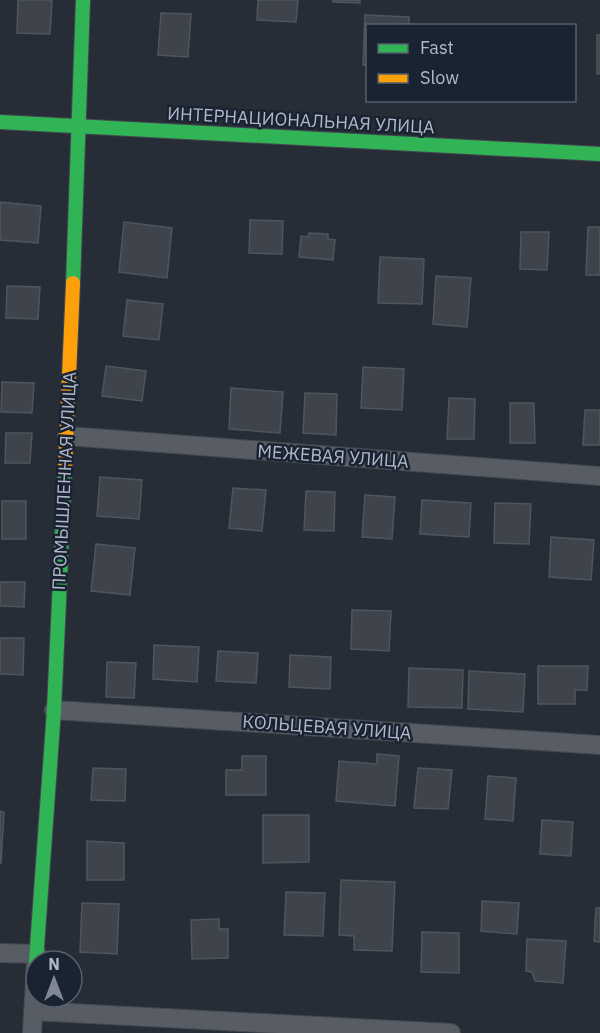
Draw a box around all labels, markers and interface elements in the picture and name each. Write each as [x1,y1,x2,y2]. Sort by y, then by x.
legend [366,24,576,102]
text: Fast [420,36,454,59]
text: Slow [420,66,459,89]
street label: ИНТЕРНАЦИОНАЛЬНАЯ УЛИЦА [167,102,436,139]
street label: ПРОМЫШЛЕННАЯ УЛИЦА [47,371,81,591]
street label: МЕЖЕВАЯ УЛИЦА [257,439,410,473]
street label: КОЛЬЦЕВАЯ УЛИЦА [242,710,413,744]
north arrow [24,949,84,1009]
text: N [48,954,60,974]

